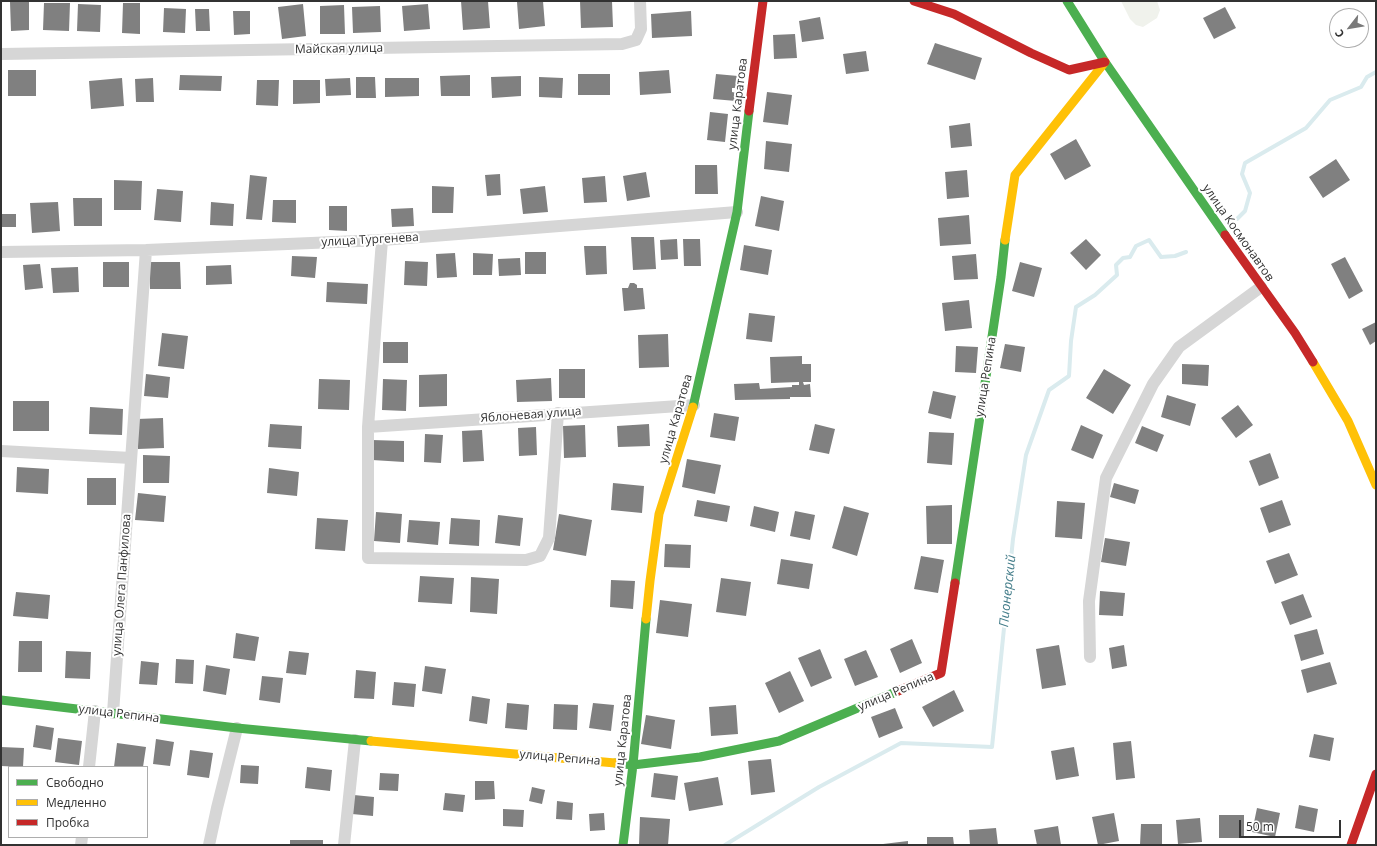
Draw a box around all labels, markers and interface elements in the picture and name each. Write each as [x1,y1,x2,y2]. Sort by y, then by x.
north arrow [1329,8,1369,48]
text: С [1331,27,1347,41]
street label: Майская улица [295,41,383,57]
street label: улица Каратова [725,57,751,151]
street label: улица Космонавтов [1199,182,1277,284]
street label: улица Тургенева [321,230,419,250]
street label: улица Репина [973,336,999,418]
street label: улица Каратова [656,373,696,465]
street label: Яблоневая улица [480,404,582,426]
street label: улица Олега Панфилова [110,513,134,657]
water label: Пионерский [996,554,1020,628]
street label: улица Репина [856,670,936,714]
street label: улица Каратова [611,693,635,787]
street label: улица Репина [78,702,160,726]
street label: улица Репина [519,747,601,769]
legend [8,766,148,838]
text: Свободно [46,774,104,791]
text: Медленно [46,794,106,811]
scale bar [1241,812,1343,838]
text: Пробка [46,814,89,831]
text: 50 m [1246,818,1274,835]

